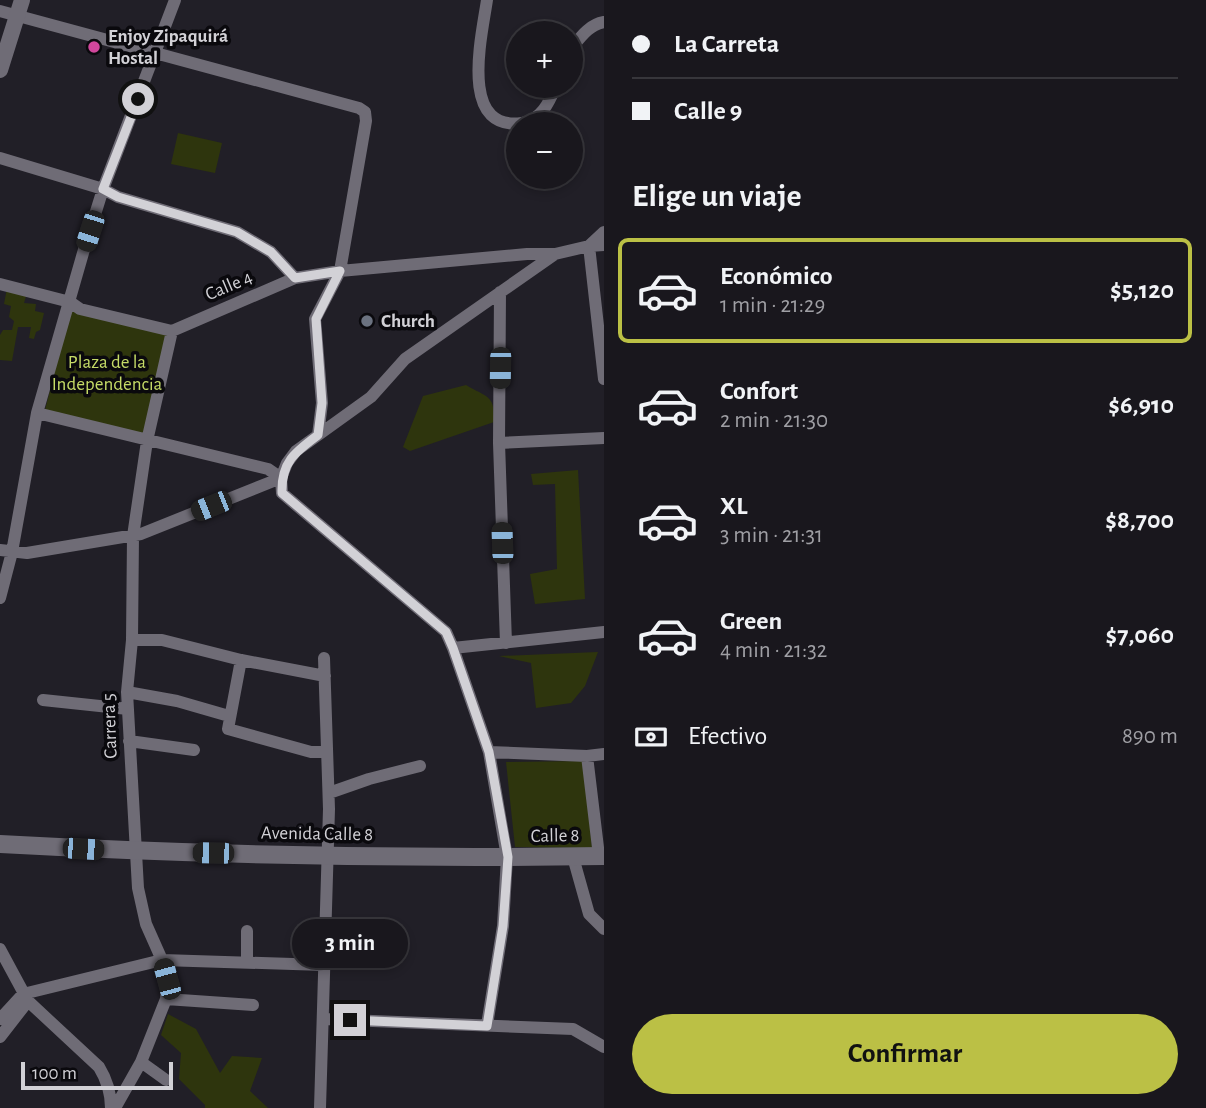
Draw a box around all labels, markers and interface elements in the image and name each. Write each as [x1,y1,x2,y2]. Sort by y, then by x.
map controls [506,21,583,189]
button: + [506,21,583,98]
place label: Enjoy Zipaquirá Hostal [108,27,228,68]
text: La Carreta [674,31,779,57]
marker: Enjoy Zipaquirá Hostal [86,39,102,55]
route start [122,83,154,115]
text: Calle 9 [674,98,742,124]
button: − [506,112,583,189]
text: Elige un viaje [632,180,802,212]
car [74,208,107,254]
icon: car [636,259,699,322]
text: Económico [720,263,833,289]
street label: Calle 4 [203,268,255,304]
text: $5,120 [1110,277,1174,303]
text: 1 min · 21:29 [720,294,825,317]
place label: Church [381,312,435,331]
marker: Church [359,313,375,329]
car [490,347,511,389]
park label: Plaza de la Independencia [52,353,163,394]
icon: car [636,374,699,437]
text: Confort [720,378,798,404]
text: $6,910 [1108,392,1174,418]
text: 2 min · 21:30 [720,409,828,432]
car [188,488,235,524]
icon: car [636,489,699,552]
text: XL [720,493,747,519]
text: $8,700 [1105,507,1174,533]
car [491,522,514,564]
text: 3 min · 21:31 [720,524,823,547]
icon: car [636,604,699,667]
text: Green [720,608,782,634]
text: $7,060 [1105,622,1174,648]
text: 4 min · 21:32 [720,639,827,662]
street label: Carrera 5 [99,693,121,759]
icon: cash [632,718,670,756]
text: Efectivo [688,723,767,749]
text: 890 m [1122,725,1178,748]
street label: Avenida Calle 8 [261,824,373,844]
street label: Calle 8 [530,826,580,846]
car [62,837,105,861]
car [192,842,235,864]
callout: 3 min [292,918,408,968]
text: 3 min [325,932,375,955]
car [152,956,183,1002]
route end [334,1004,366,1036]
button: Confirmar [632,1014,1178,1094]
scale bar [21,1059,173,1091]
text: 100 m [32,1064,77,1083]

